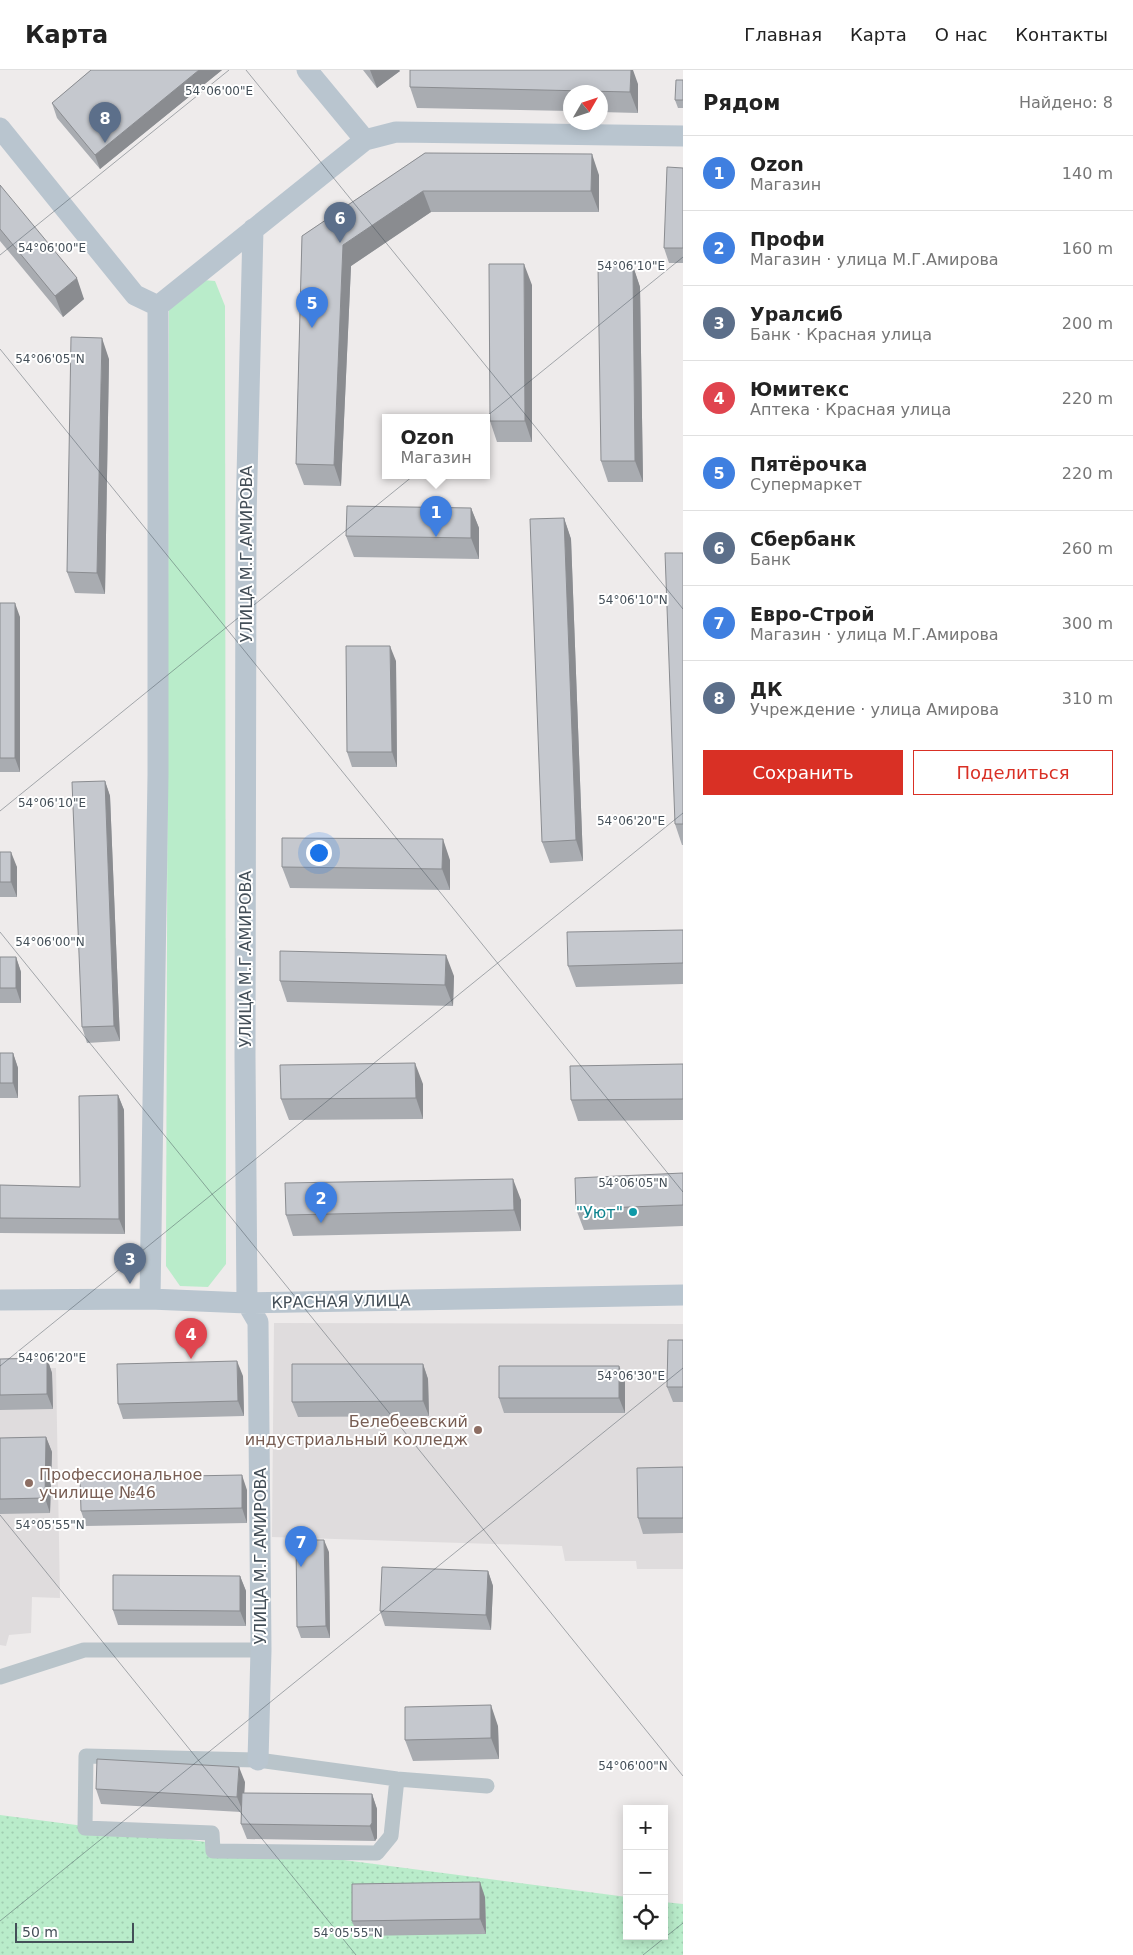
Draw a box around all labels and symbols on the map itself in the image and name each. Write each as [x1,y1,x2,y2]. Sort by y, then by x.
text: 54°06'00"E [185,84,253,98]
north arrow [563,85,608,130]
pin: 8 [89,102,121,143]
pin: 6 [324,202,356,243]
text: 54°06'00"E [18,241,86,255]
text: 54°06'10"E [597,259,665,273]
pin: 5 [296,287,328,328]
text: 54°06'05"N [15,352,85,366]
street label: УЛИЦА М.Г.АМИРОВА [237,466,256,642]
pin: 1 [420,496,452,537]
text: 54°06'10"N [598,593,668,607]
text: 54°06'10"E [18,796,86,810]
text: 54°06'20"E [597,814,665,828]
your location [306,840,332,866]
street label: УЛИЦА М.Г.АМИРОВА [236,871,255,1047]
text: 54°06'00"N [15,935,85,949]
text: 54°06'05"N [598,1176,668,1190]
pin: 2 [305,1182,337,1223]
place label: "Уют" [576,1203,623,1222]
marker: "Уют" [627,1206,639,1218]
pin: 3 [114,1243,146,1284]
street label: КРАСНАЯ УЛИЦА [271,1291,411,1312]
pin: 4 [175,1318,207,1359]
text: 54°06'20"E [18,1351,86,1365]
text: 54°06'30"E [597,1369,665,1383]
place label: Белебеевский индустриальный колледж [245,1412,468,1449]
marker: Белебеевский индустриальный колледж [472,1424,484,1436]
place label: Профессиональное училище №46 [39,1465,202,1502]
street label: УЛИЦА М.Г.АМИРОВА [251,1468,270,1644]
marker: Профессиональное училище №46 [23,1477,35,1489]
text: 54°05'55"N [15,1518,85,1532]
pin: 7 [285,1526,317,1567]
text: 54°06'00"N [598,1759,668,1773]
scale bar [15,1920,134,1943]
text: 54°05'55"N [313,1926,383,1940]

